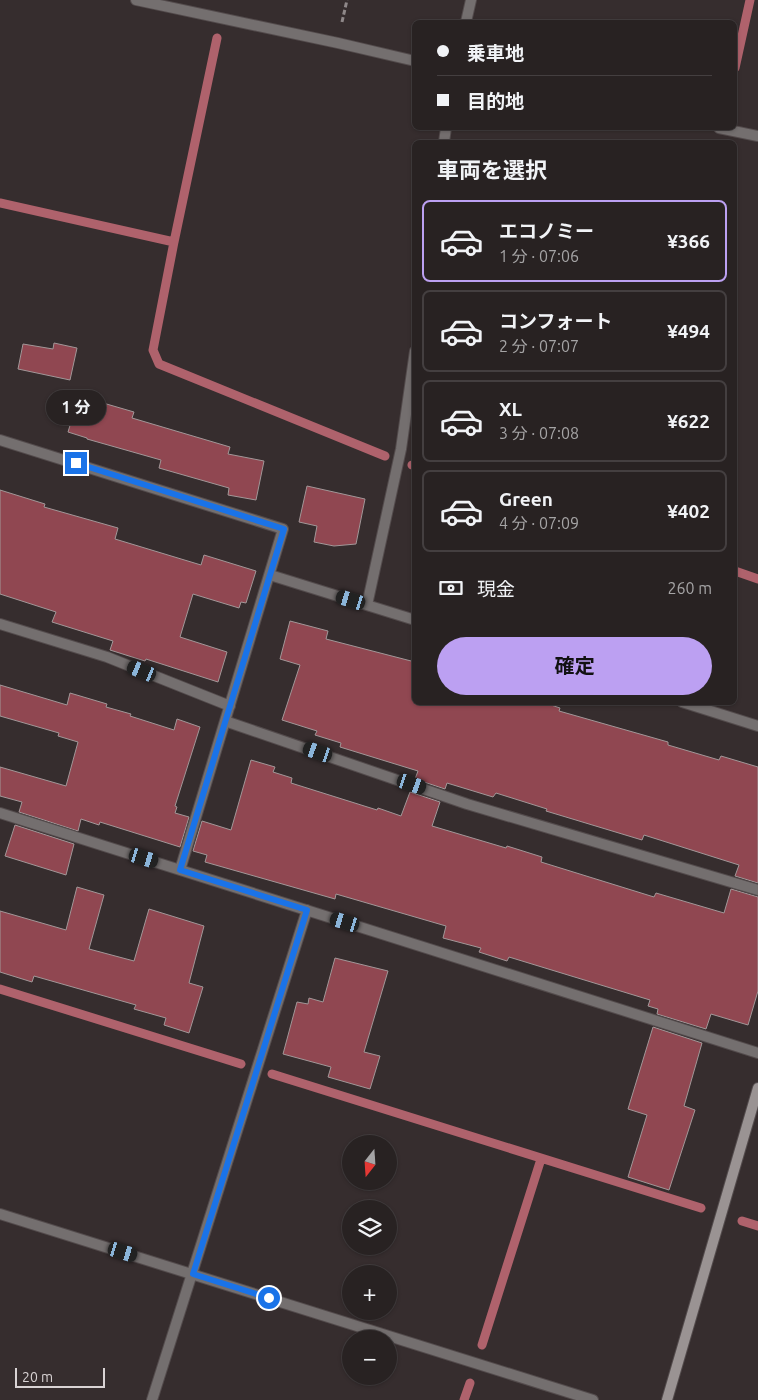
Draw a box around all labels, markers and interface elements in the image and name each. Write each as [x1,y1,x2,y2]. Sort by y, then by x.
text: 乗車地 [467,42,524,64]
text: 目的地 [467,90,524,112]
text: 車両を選択 [437,157,547,182]
icon: car [439,219,484,264]
text: エコノミー [499,220,594,242]
text: ¥366 [667,230,710,252]
text: 1 分 · 07:06 [499,247,579,265]
icon: car [439,309,484,354]
text: コンフォート [499,310,612,332]
text: ¥494 [667,320,710,342]
text: 2 分 · 07:07 [499,337,579,355]
callout: 1 分 [46,390,106,426]
text: 1 分 [62,398,90,416]
text: XL [499,398,522,420]
icon: car [439,399,484,444]
text: ¥622 [667,410,710,432]
text: 3 分 · 07:08 [499,424,579,442]
route end [65,452,87,474]
text: Green [499,488,553,510]
icon: car [439,489,484,534]
text: ¥402 [667,500,710,522]
text: 4 分 · 07:09 [499,514,579,532]
icon: cash [437,574,465,602]
text: 現金 [477,578,515,600]
text: 260 m [667,579,712,597]
car [334,588,367,612]
button: 確定 [437,637,712,695]
car [125,658,158,684]
car [301,740,334,764]
car [395,772,428,796]
car [127,846,160,870]
car [328,910,361,934]
north arrow [342,1135,398,1190]
map controls [342,1135,397,1385]
button: layers [342,1200,397,1255]
car [106,1240,139,1264]
button: + [342,1265,397,1320]
route start [258,1287,280,1309]
button: − [342,1330,397,1385]
scale bar [15,1365,105,1388]
text: 20 m [22,1369,53,1385]

